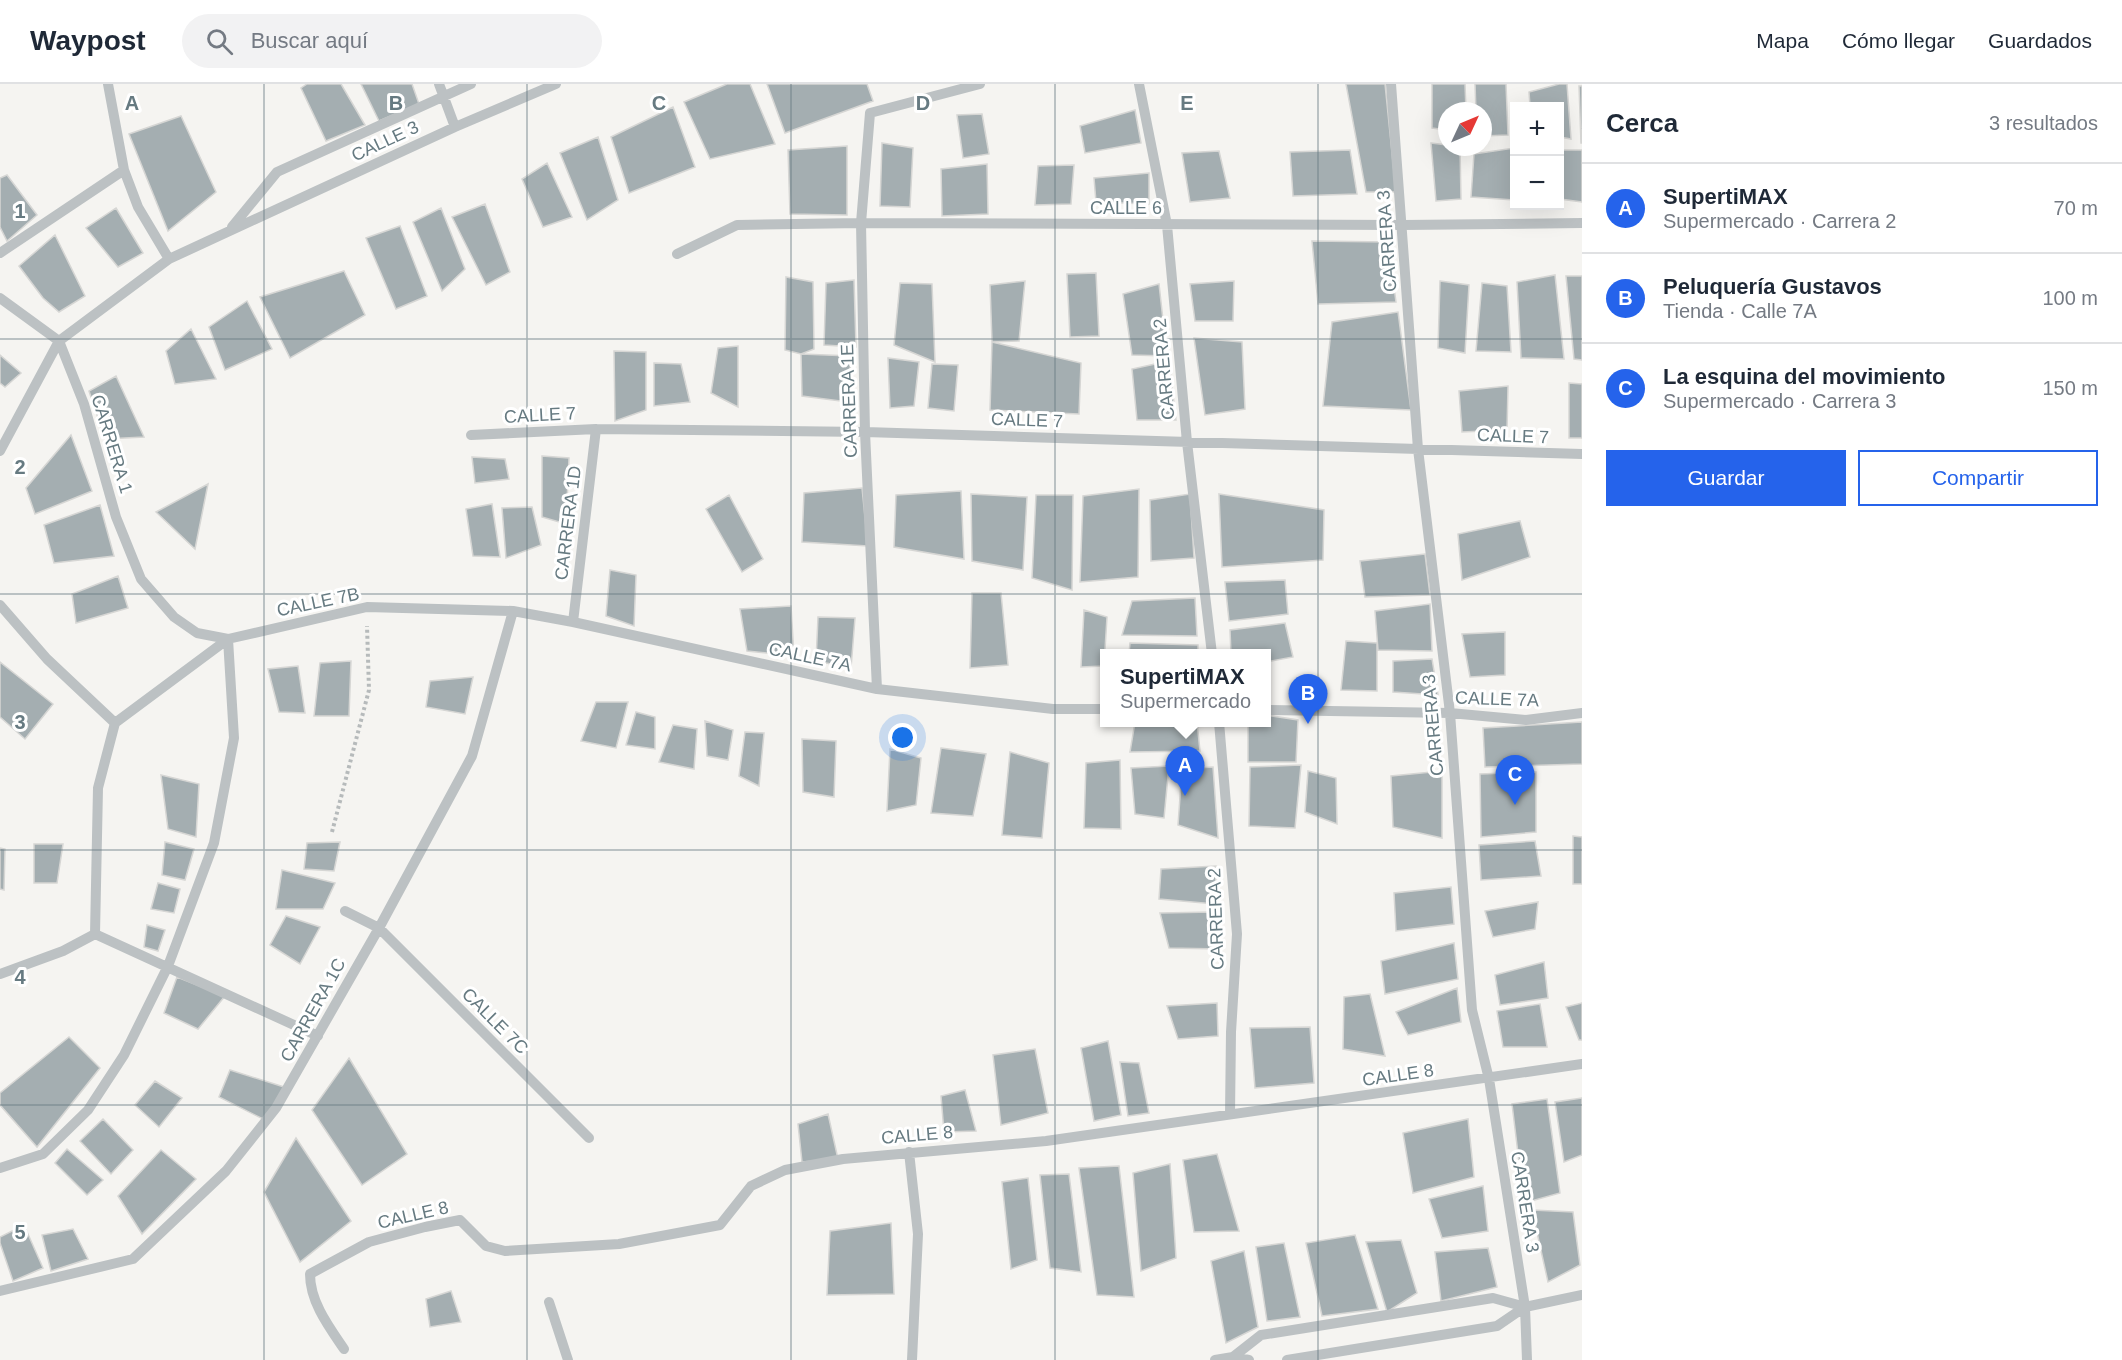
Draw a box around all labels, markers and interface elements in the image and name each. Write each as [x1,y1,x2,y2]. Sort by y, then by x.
search box [182,14,602,68]
text: Waypost [30,25,146,56]
icon: search [203,25,236,58]
text: Buscar aquí [251,28,368,53]
text: Mapa [1756,29,1809,52]
text: Cómo llegar [1842,29,1955,52]
text: Guardados [1988,29,2092,52]
text: A [125,92,139,114]
text: B [389,92,403,114]
text: C [652,92,666,114]
text: D [916,92,930,114]
text: E [1180,92,1194,114]
north arrow [1438,102,1492,156]
map controls [1510,102,1564,210]
button: + [1510,102,1564,156]
text: Cerca [1606,108,1678,138]
text: 3 resultados [1989,112,2098,134]
street label: CALLE 3 [348,117,422,165]
button: − [1510,156,1564,210]
text: SupertiMAX [1663,184,1788,209]
street label: CARRERA 3 [1373,189,1401,293]
text: A [1618,197,1633,219]
text: 70 m [2054,197,2098,219]
street label: CALLE 6 [1090,198,1162,218]
text: 1 [14,200,26,222]
text: Supermercado · Carrera 2 [1663,210,1896,232]
text: Peluquería Gustavos [1663,274,1882,299]
text: B [1618,287,1633,309]
text: 100 m [2042,287,2098,309]
text: Tienda · Calle 7A [1663,300,1817,322]
street label: CARRERA 2 [1150,317,1178,421]
street label: CARRERA 1E [837,344,861,458]
text: La esquina del movimiento [1663,364,1945,389]
text: C [1618,377,1633,399]
text: 150 m [2042,377,2098,399]
text: Supermercado · Carrera 3 [1663,390,1896,412]
street label: CARRERA 1 [88,392,136,496]
street label: CALLE 7 [504,403,576,427]
street label: CALLE 7 [991,409,1063,431]
street label: CALLE 7 [1477,425,1549,447]
button: Guardar [1606,450,1846,506]
button: Compartir [1858,450,2098,506]
text: 2 [14,456,26,478]
street label: CARRERA 1D [551,465,585,581]
street label: CALLE 7B [275,583,361,621]
street label: CALLE 7A [767,638,853,676]
popup [1100,649,1271,727]
text: SupertiMAX [1120,664,1245,689]
street label: CARRERA 3 [1419,673,1447,777]
pin: B [1288,674,1328,724]
street label: CALLE 7A [1455,688,1539,710]
text: Supermercado [1120,690,1251,712]
text: 3 [14,711,26,733]
your location [888,723,917,752]
pin: A [1166,746,1204,796]
pin: C [1496,756,1534,805]
street label: CARRERA 2 [1204,868,1228,970]
street label: CARRERA 1C [276,955,350,1065]
text: 4 [14,966,26,988]
street label: CALLE 7C [458,984,532,1058]
street label: CALLE 8 [1361,1060,1435,1090]
street label: CALLE 8 [880,1122,954,1148]
street label: CARRERA 3 [1507,1150,1543,1254]
street label: CALLE 8 [376,1197,450,1233]
text: 5 [14,1221,26,1243]

